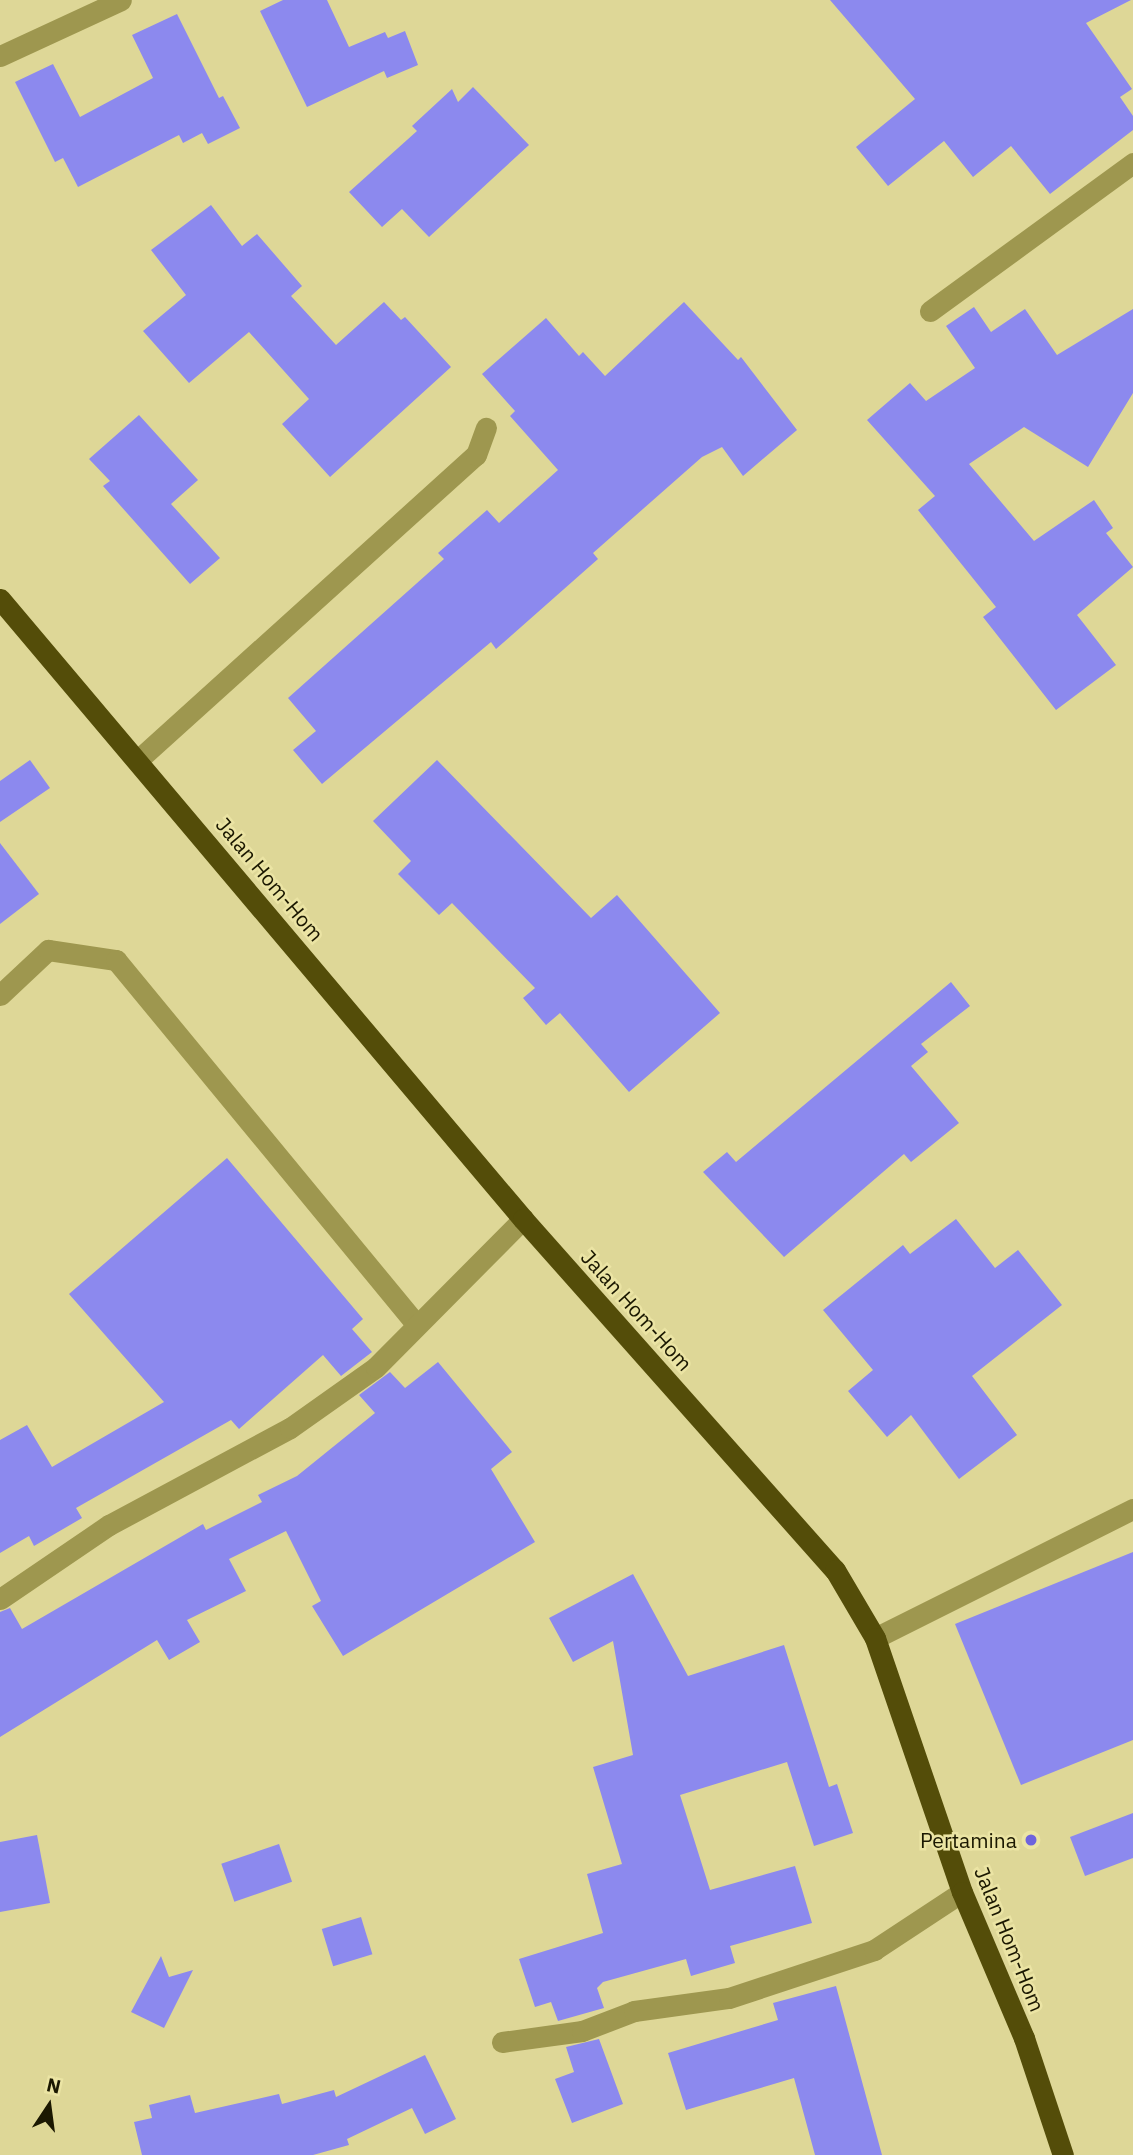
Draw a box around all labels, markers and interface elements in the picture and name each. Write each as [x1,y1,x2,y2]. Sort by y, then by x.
street label: Jalan Hom-Hom [211,812,329,946]
street label: Jalan Hom-Hom [576,1244,698,1376]
place label: Pertamina [920,1827,1017,1853]
marker: Pertamina [1023,1832,1039,1848]
street label: Jalan Hom-Hom [969,1863,1051,2015]
north arrow [14,2071,84,2141]
text: N [44,2072,63,2099]

